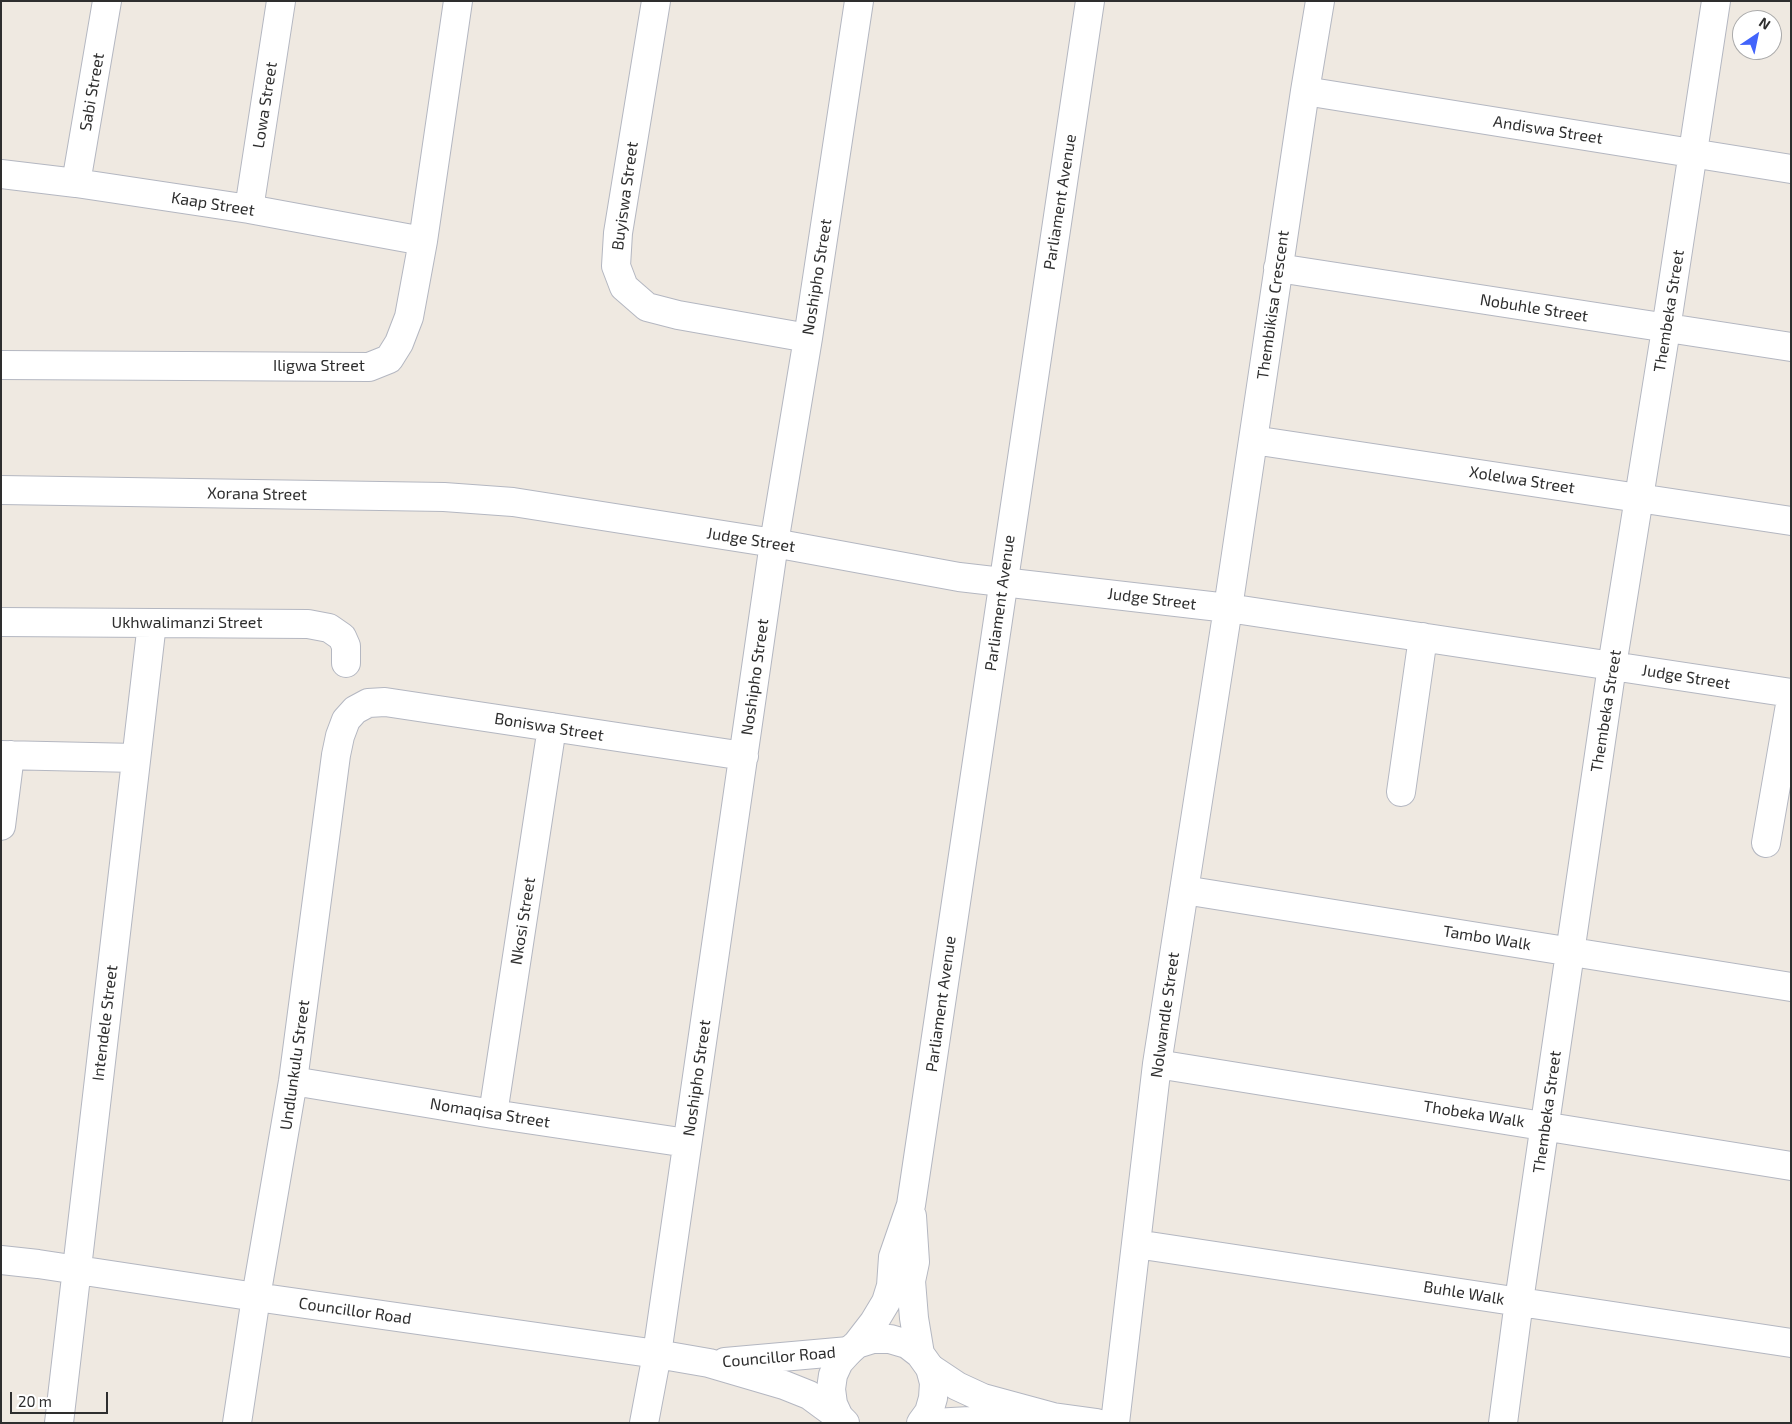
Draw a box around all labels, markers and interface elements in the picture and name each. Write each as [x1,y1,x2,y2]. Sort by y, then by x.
north arrow [1732,10,1782,60]
text: N [1756,13,1774,33]
street label: Sabi Street [76,51,108,133]
street label: Lowa Street [249,60,281,150]
street label: Andiswa Street [1492,112,1604,148]
street label: Parliament Avenue [1040,133,1080,271]
street label: Buyiswa Street [608,140,642,252]
street label: Kaap Street [170,188,256,220]
street label: Noshipho Street [798,217,836,337]
street label: Thembikisa Crescent [1253,229,1293,381]
street label: Thembeka Street [1650,248,1688,374]
street label: Nobuhle Street [1479,290,1589,326]
street label: Iligwa Street [273,356,365,376]
street label: Xolelwa Street [1468,462,1576,498]
street label: Xorana Street [207,484,307,504]
street label: Judge Street [705,524,797,556]
street label: Parliament Avenue [981,534,1019,672]
street label: Judge Street [1107,584,1197,614]
street label: Ukhwalimanzi Street [112,613,262,633]
street label: Noshipho Street [737,618,773,736]
street label: Thembeka Street [1587,648,1625,774]
street label: Judge Street [1640,661,1732,693]
street label: Boniswa Street [493,709,605,745]
street label: Nkosi Street [507,876,539,966]
street label: Tambo Walk [1442,922,1532,954]
street label: Parliament Avenue [922,935,960,1073]
street label: Nolwandle Street [1147,951,1183,1079]
street label: Intendele Street [88,964,122,1082]
street label: Undlunkulu Street [276,999,314,1131]
street label: Noshipho Street [679,1019,715,1137]
street label: Thembeka Street [1529,1049,1565,1175]
street label: Nomaqisa Street [429,1094,551,1132]
street label: Thobeka Walk [1422,1096,1526,1132]
street label: Buhle Walk [1422,1277,1506,1309]
street label: Councillor Road [297,1294,413,1328]
street label: Councillor Road [721,1342,837,1372]
scale bar [12,1382,110,1414]
text: 20 m [18,1392,52,1410]

